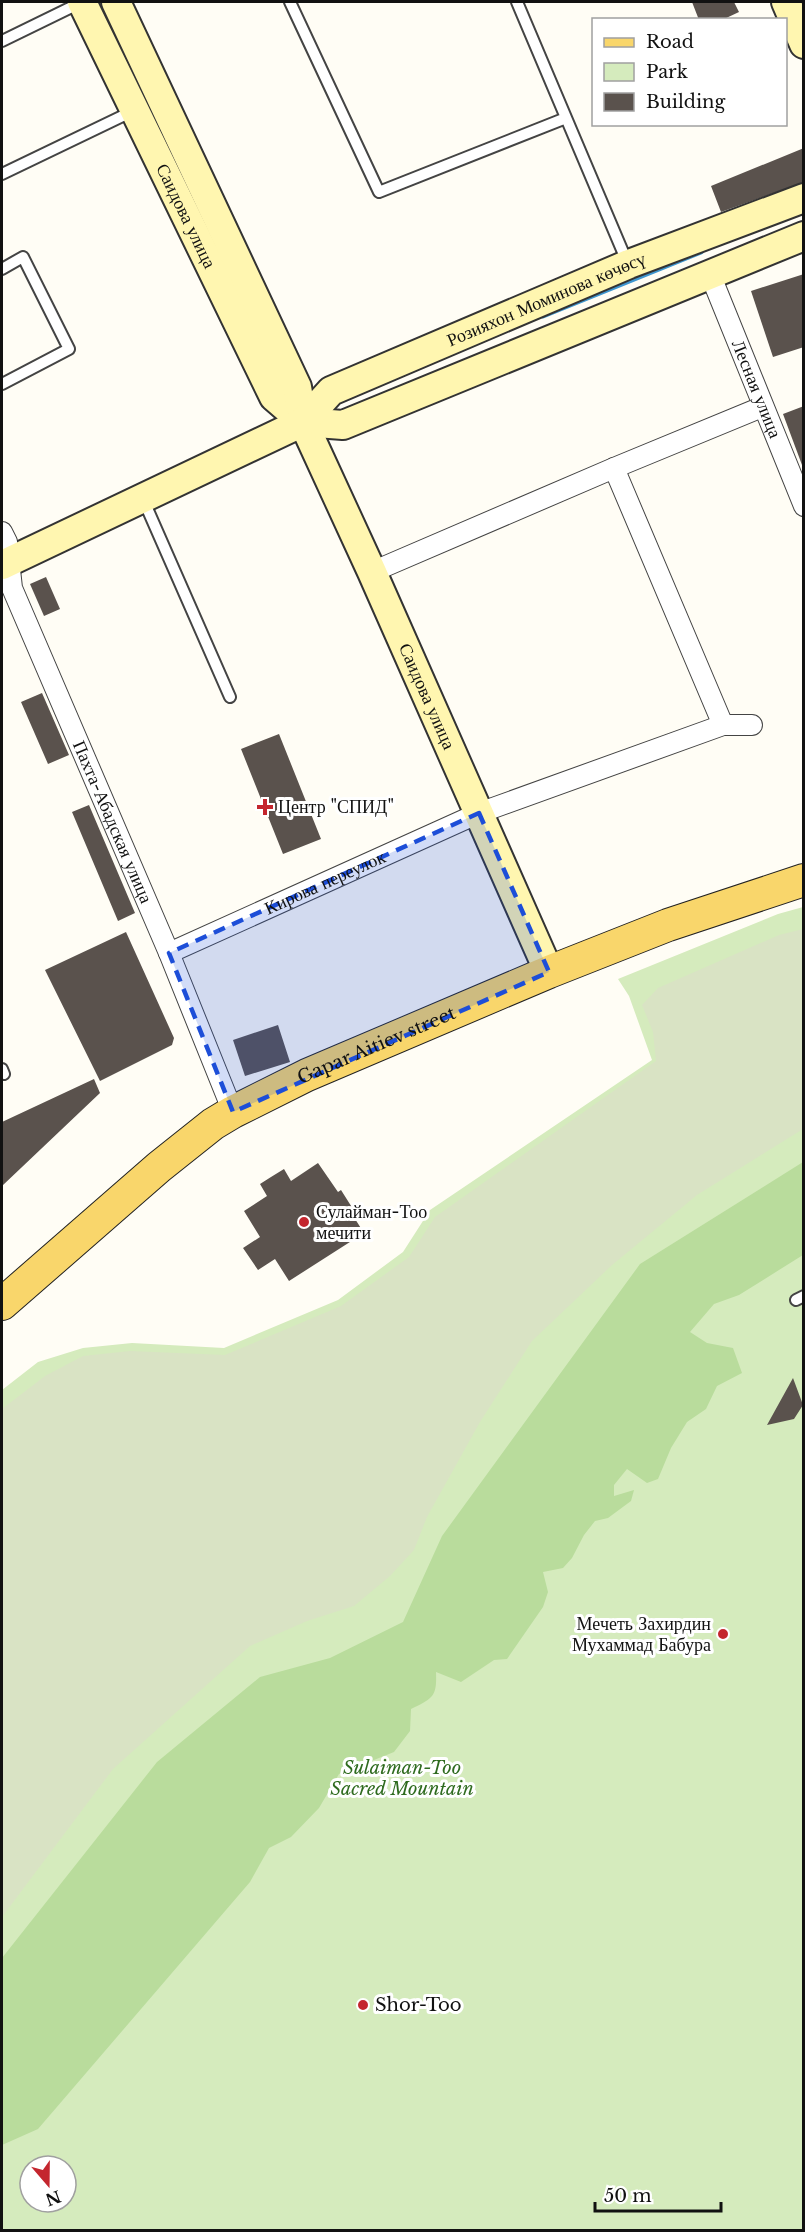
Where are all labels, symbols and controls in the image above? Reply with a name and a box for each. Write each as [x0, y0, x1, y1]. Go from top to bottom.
legend [592, 18, 787, 126]
text: Road [646, 31, 694, 53]
text: Park [646, 61, 688, 83]
text: Building [646, 91, 725, 113]
street label: Саидова улица [151, 160, 221, 272]
street label: Розияхон Моминова көчөсү [444, 248, 649, 351]
street label: Лесная улица [727, 337, 786, 441]
street label: Саидова улица [394, 640, 460, 753]
street label: Пахта-Абадская улица [68, 737, 157, 906]
place label: Центр "СПИД" [278, 796, 394, 818]
marker: Центр "СПИД" [256, 798, 274, 816]
street label: Кирова переулок [261, 846, 389, 919]
street label: Gapar Aitiev street [294, 1002, 459, 1089]
place label: Сулайман-Тоо мечити [316, 1201, 427, 1244]
marker: Сулайман-Тоо мечити [297, 1215, 311, 1229]
place label: Мечеть Захирдин Мухаммад Бабура [572, 1613, 711, 1656]
marker: Мечеть Захирдин Мухаммад Бабура [716, 1627, 730, 1641]
park label: Sulaiman-Too Sacred Mountain [330, 1757, 474, 1800]
place label: Shor-Too [375, 1994, 462, 2016]
marker: Shor-Too [356, 1998, 370, 2012]
north arrow [18, 2154, 78, 2214]
scale bar [595, 2175, 721, 2213]
text: 50 m [604, 2185, 652, 2207]
text: N [43, 2186, 64, 2210]

